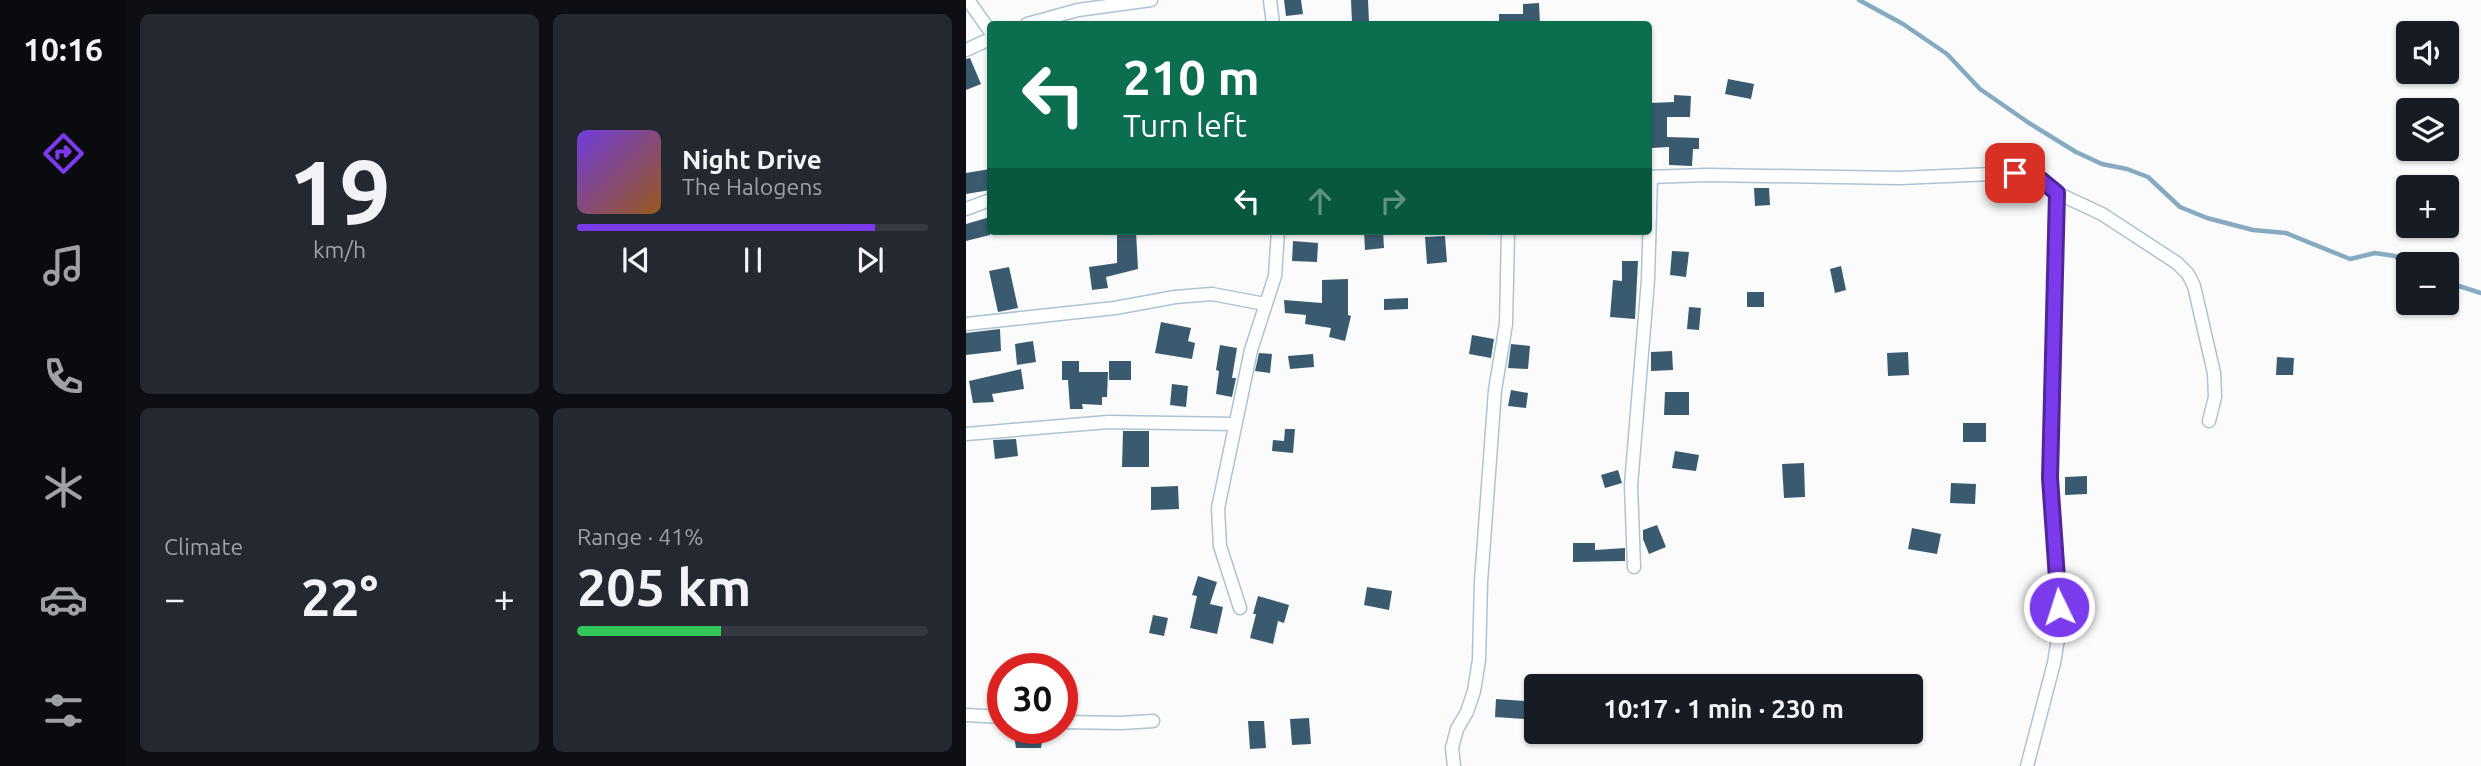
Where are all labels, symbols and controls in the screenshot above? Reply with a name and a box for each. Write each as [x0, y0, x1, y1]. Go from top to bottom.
map controls [2396, 21, 2459, 315]
button: sound [2396, 21, 2459, 84]
text: 10:16 [23, 31, 103, 67]
icon: left [1008, 49, 1099, 140]
text: 210 m [1123, 49, 1260, 104]
button: layers [2396, 98, 2459, 161]
text: Turn left [1123, 107, 1247, 143]
icon: directions [39, 129, 88, 178]
text: 19 [288, 140, 391, 242]
pin [1985, 143, 2045, 203]
text: Night Drive [682, 145, 822, 174]
icon: arrive [1996, 154, 2034, 192]
text: The Halogens [682, 174, 822, 199]
button: + [2396, 175, 2459, 238]
icon: left [1228, 182, 1266, 220]
icon: ahead [1301, 182, 1339, 220]
icon: right [1374, 182, 1412, 220]
text: km/h [313, 237, 366, 262]
icon: music [39, 241, 88, 290]
icon: previous [617, 241, 655, 279]
icon: pause [734, 241, 772, 279]
icon: next [851, 241, 889, 279]
button: − [2396, 252, 2459, 315]
icon: phone [39, 352, 88, 401]
icon: climate [39, 463, 88, 512]
text: Range · 41% [577, 524, 704, 549]
text: Climate [164, 534, 243, 559]
text: 205 km [577, 558, 751, 616]
text: 22° [301, 568, 378, 626]
position arrow [2022, 570, 2096, 644]
icon: car [39, 575, 88, 624]
text: − [164, 577, 185, 619]
text: + [494, 577, 515, 619]
speed limit sign: 30 [987, 653, 1078, 744]
icon: filters [39, 686, 88, 735]
text: 10:17 · 1 min · 230 m [1603, 694, 1844, 723]

